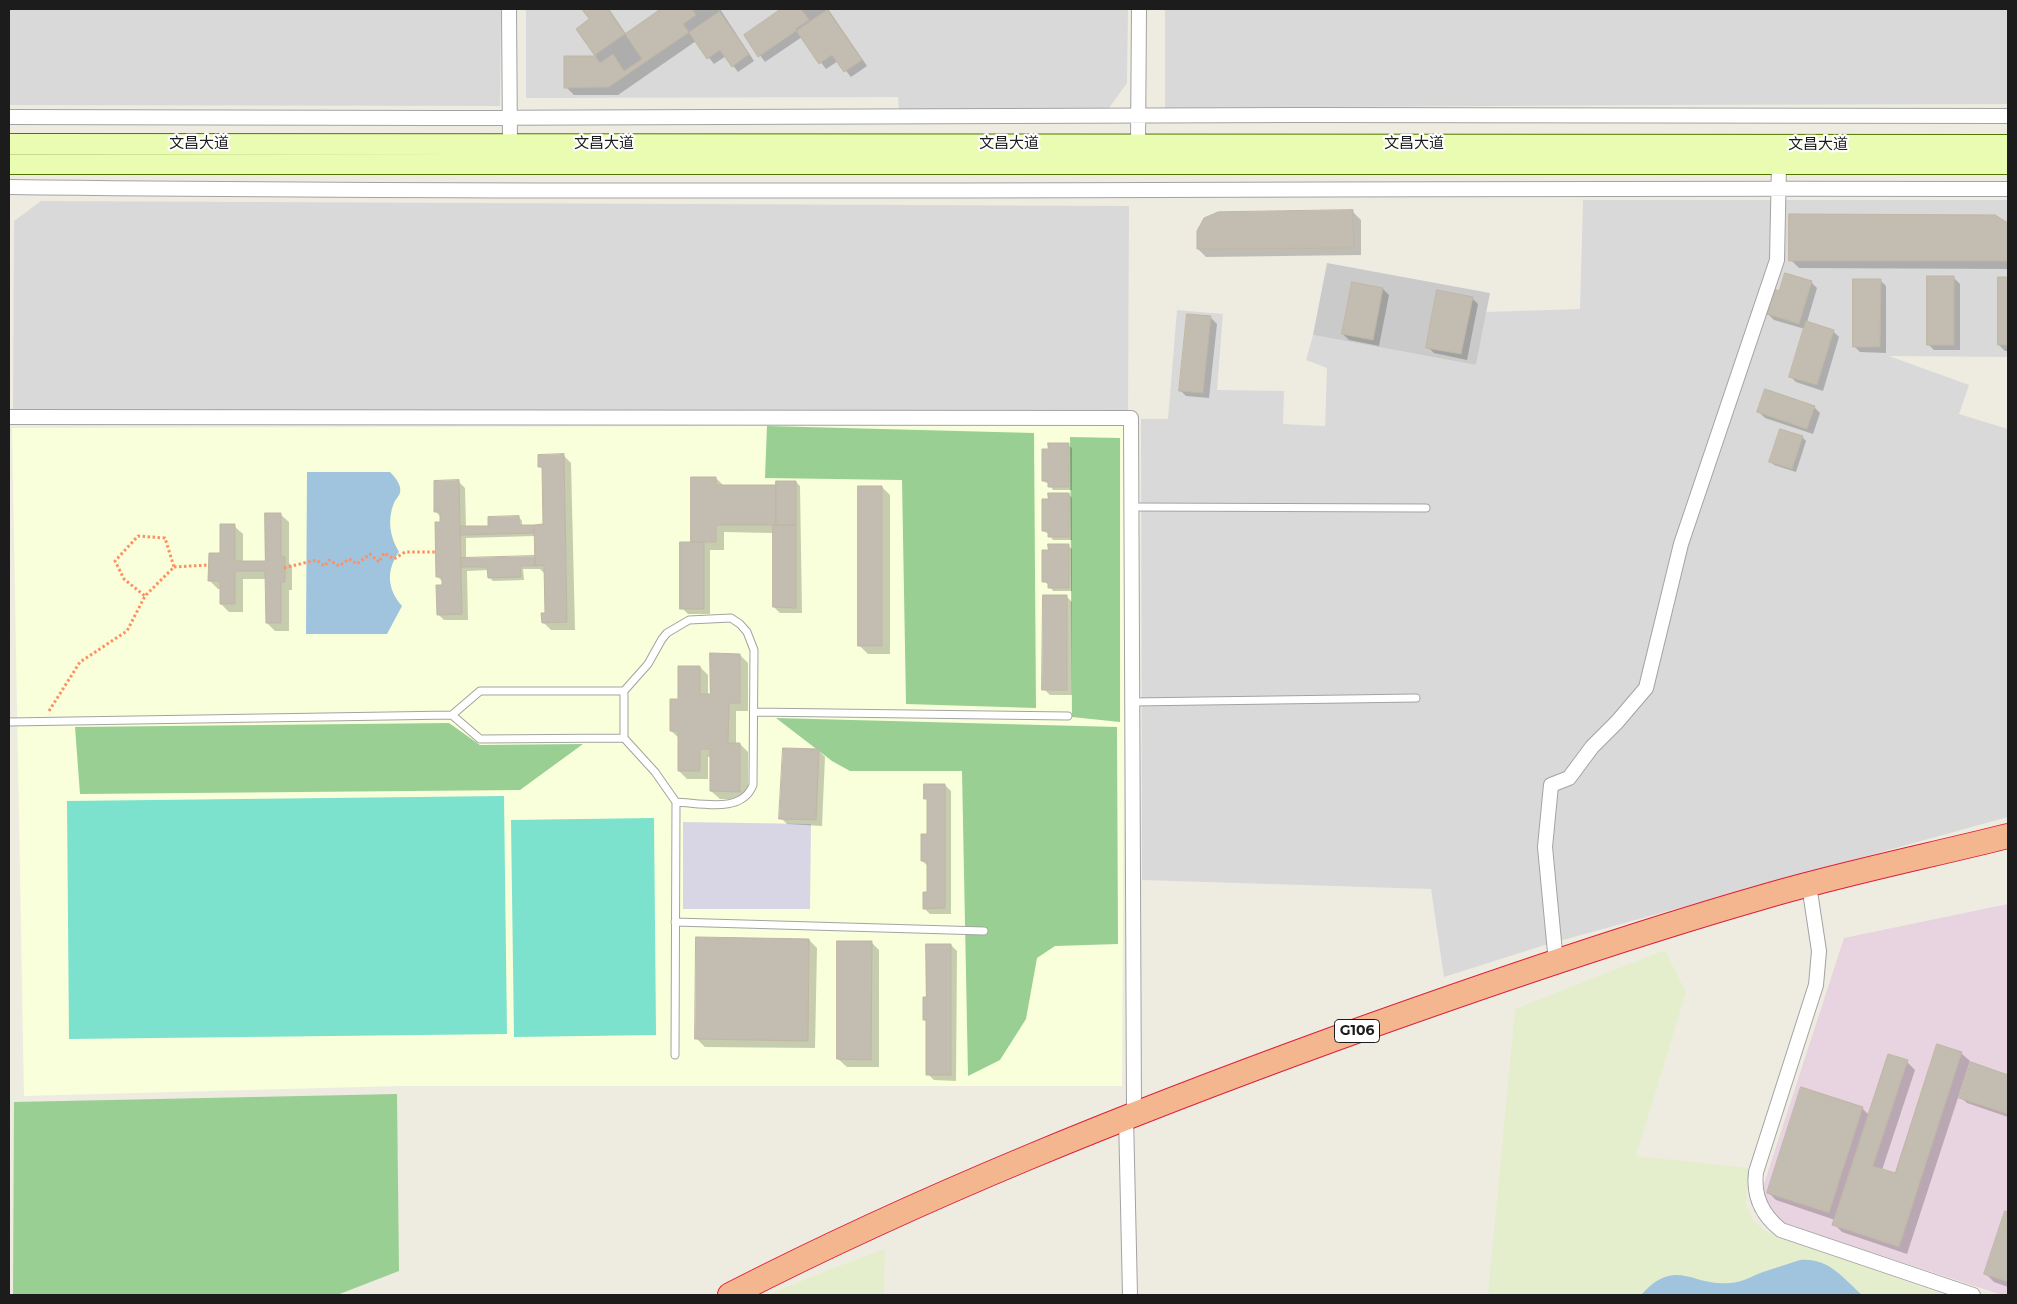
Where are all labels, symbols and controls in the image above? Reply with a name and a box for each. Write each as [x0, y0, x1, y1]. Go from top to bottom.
street label: 文昌大道 [169, 135, 229, 153]
street label: 文昌大道 [574, 135, 634, 153]
street label: 文昌大道 [979, 135, 1039, 153]
street label: 文昌大道 [1384, 135, 1444, 153]
street label: 文昌大道 [1788, 136, 1848, 154]
road number: G106 [1334, 1019, 1380, 1042]

